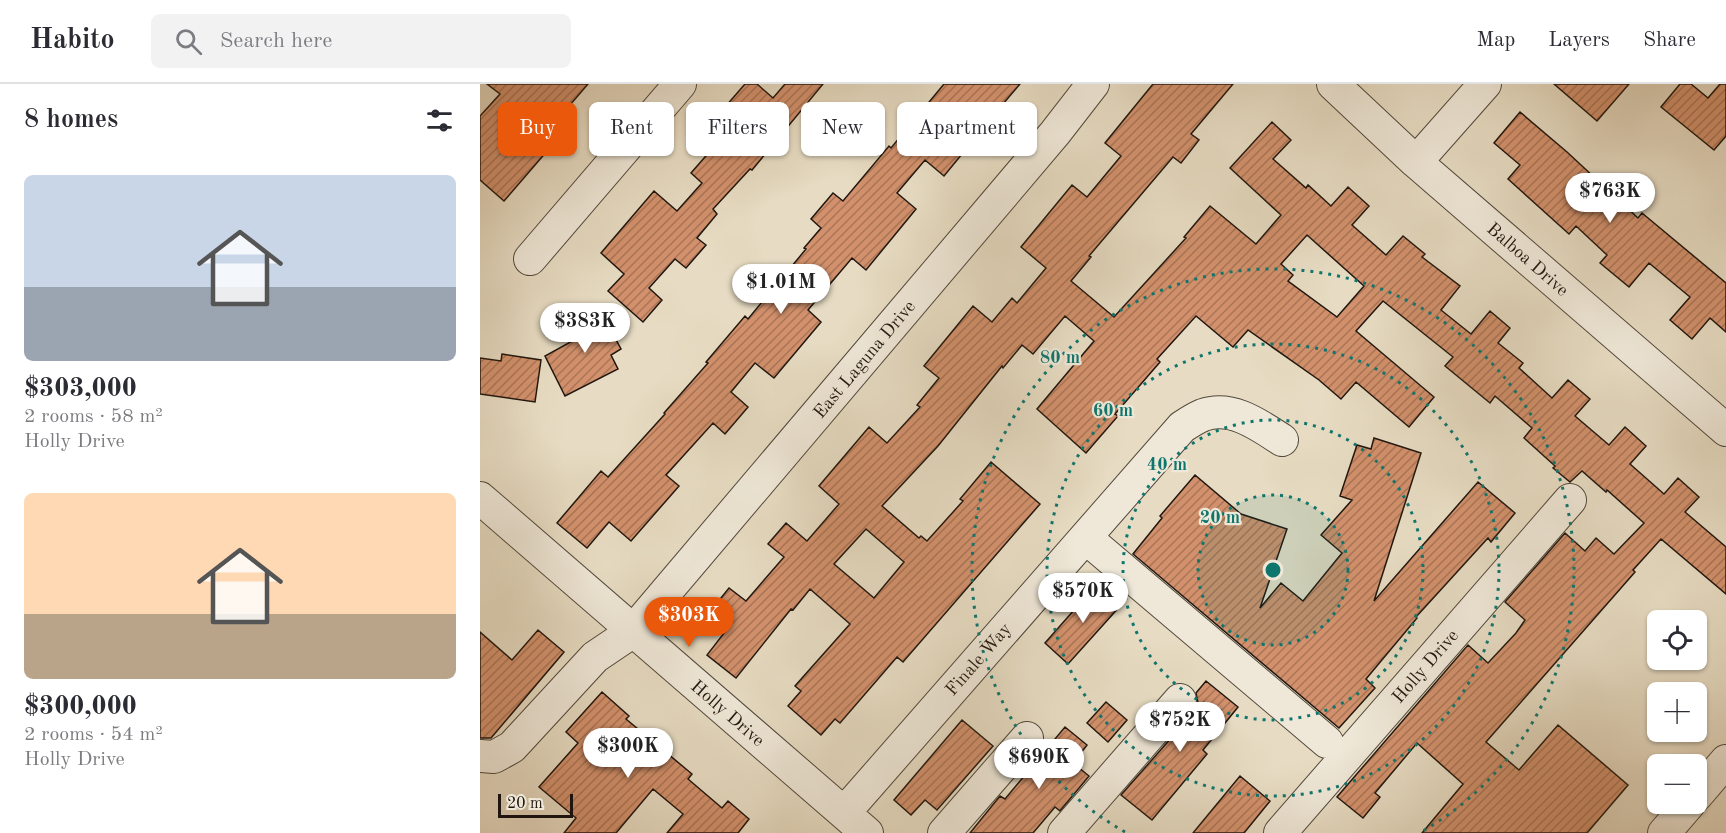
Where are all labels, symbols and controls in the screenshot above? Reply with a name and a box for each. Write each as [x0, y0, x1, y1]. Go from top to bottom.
search box [151, 14, 571, 68]
icon: search [172, 25, 205, 58]
text: Habito [30, 27, 115, 55]
text: Search here [220, 30, 332, 52]
text: Map [1476, 30, 1515, 51]
text: Layers [1548, 30, 1610, 51]
text: Share [1643, 30, 1696, 51]
chip: Buy [498, 102, 577, 156]
chip: Rent [589, 102, 674, 156]
chip: Filters [686, 102, 789, 156]
chip: New [801, 102, 885, 156]
chip: Apartment [897, 102, 1037, 156]
icon: filters [423, 104, 456, 137]
text: 8 homes [24, 107, 118, 133]
pin: $763K [1568, 173, 1652, 224]
text: $763K [1579, 182, 1641, 202]
icon: home [186, 214, 294, 322]
street label: Balboa Drive [1483, 220, 1572, 300]
pin: $1.01M [732, 264, 830, 315]
text: $1.01M [746, 273, 816, 293]
street label: East Laguna Drive [810, 297, 919, 422]
pin: $383K [543, 303, 627, 354]
text: $383K [554, 312, 616, 332]
text: 80 m [1040, 349, 1080, 367]
text: $303,000 [24, 376, 137, 402]
text: 60 m [1093, 402, 1133, 420]
text: 2 rooms · 58 m² [24, 407, 163, 427]
text: Holly Drive [24, 432, 125, 452]
text: 40 m [1147, 456, 1187, 474]
text: 20 m [1200, 509, 1240, 527]
icon: home [186, 532, 294, 640]
centre of rings [1263, 560, 1283, 580]
pin: $570K [1041, 573, 1125, 624]
text: $570K [1052, 582, 1114, 602]
pin: $303K [647, 597, 731, 648]
text: $303K [658, 606, 720, 626]
map controls [1647, 610, 1707, 814]
button: locate [1647, 610, 1707, 670]
street label: Finale Way [943, 620, 1015, 699]
street label: Holly Drive [1389, 627, 1462, 707]
street label: Holly Drive [687, 677, 767, 750]
button: + [1647, 682, 1707, 742]
text: $300,000 [24, 694, 137, 720]
pin: $752K [1138, 702, 1222, 753]
text: $752K [1149, 711, 1211, 731]
text: 2 rooms · 54 m² [24, 725, 163, 745]
pin: $300K [586, 728, 670, 779]
text: $300K [597, 737, 659, 757]
pin: $690K [997, 739, 1081, 790]
text: $690K [1008, 748, 1070, 768]
text: Holly Drive [24, 750, 125, 770]
button: − [1647, 754, 1707, 814]
scale bar [498, 791, 573, 818]
text: 20 m [507, 796, 543, 812]

